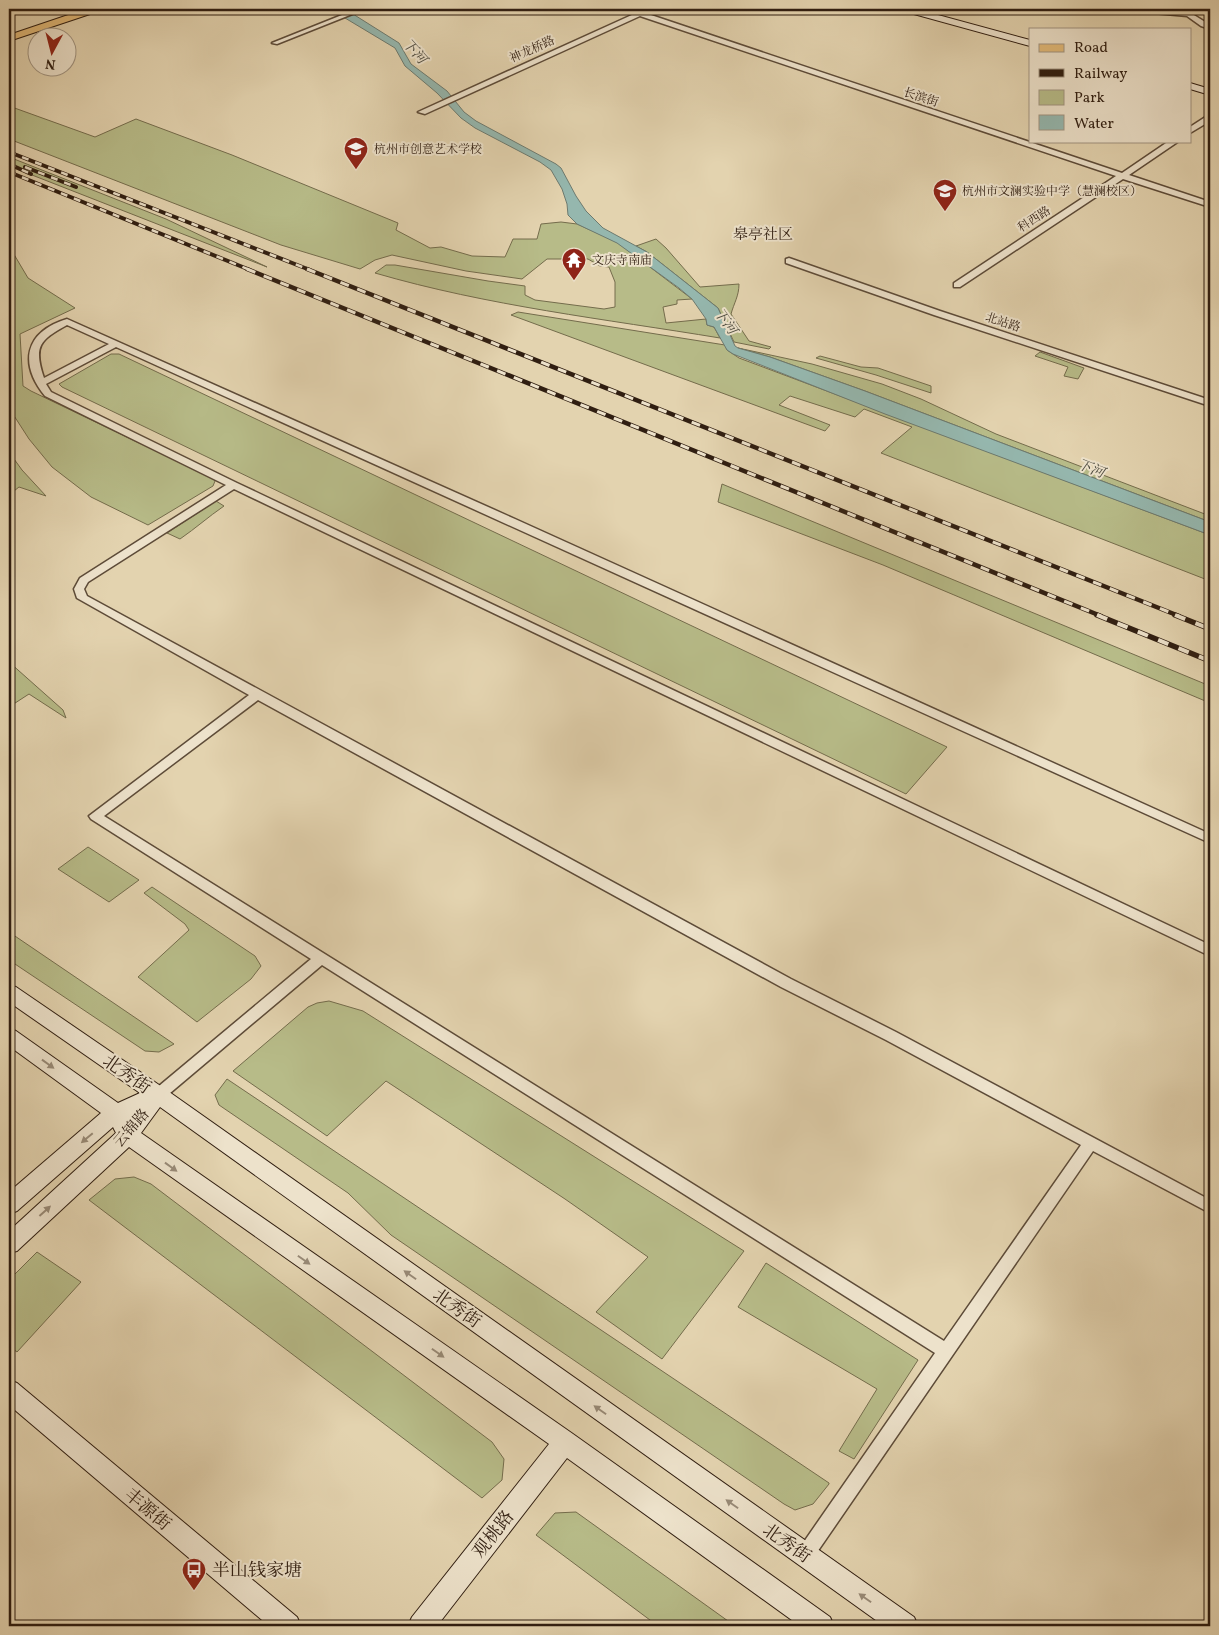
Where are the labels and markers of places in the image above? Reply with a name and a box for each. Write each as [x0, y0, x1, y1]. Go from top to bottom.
school or university icon: 杭州市创意艺术学校 [343, 136, 369, 170]
place label: 杭州市创意艺术学校 [374, 142, 482, 158]
school or university icon: 杭州市文澜实验中学（慧澜校区） [932, 178, 958, 212]
place label: 杭州市文澜实验中学（慧澜校区） [962, 184, 1142, 200]
temple icon: 文庆寺南庙 [561, 247, 587, 281]
place label: 文庆寺南庙 [592, 253, 652, 269]
bus stop icon: 半山钱家塘 [181, 1557, 207, 1591]
place label: 半山钱家塘 [212, 1559, 302, 1584]

